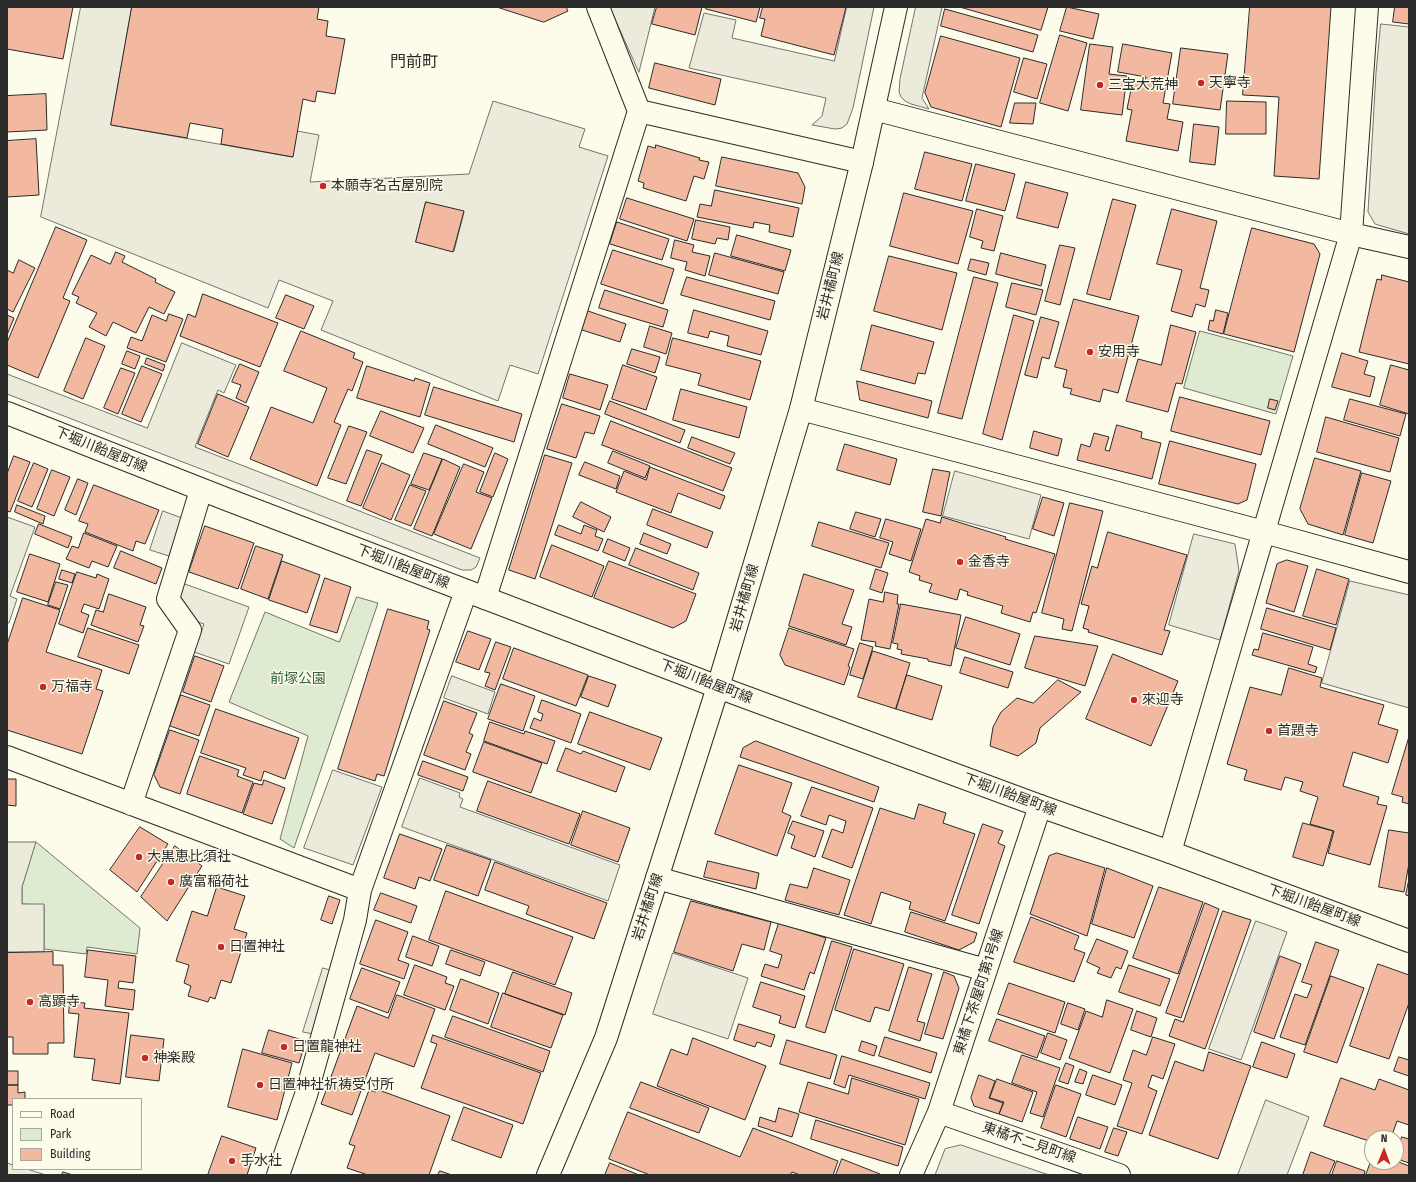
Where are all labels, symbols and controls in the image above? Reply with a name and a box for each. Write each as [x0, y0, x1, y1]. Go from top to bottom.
district label: 門前町 [390, 53, 438, 73]
place label: 天寧寺 [1209, 75, 1251, 91]
place label: 三宝大荒神 [1108, 77, 1178, 93]
marker: 天寧寺 [1196, 78, 1206, 88]
marker: 三宝大荒神 [1095, 80, 1105, 90]
place label: 本願寺名古屋別院 [331, 178, 443, 194]
marker: 本願寺名古屋別院 [318, 181, 328, 191]
street label: 岩井橘町線 [814, 250, 848, 322]
place label: 安用寺 [1098, 344, 1140, 360]
marker: 安用寺 [1085, 347, 1095, 357]
street label: 下堀川飴屋町線 [52, 424, 150, 476]
street label: 下堀川飴屋町線 [354, 542, 452, 592]
place label: 金香寺 [968, 554, 1010, 570]
marker: 金香寺 [955, 557, 965, 567]
street label: 岩井橘町線 [727, 562, 763, 634]
street label: 下堀川飴屋町線 [657, 657, 755, 707]
park label: 前塚公園 [270, 671, 326, 687]
place label: 万福寺 [51, 679, 93, 695]
marker: 万福寺 [38, 682, 48, 692]
place label: 來迎寺 [1142, 692, 1184, 708]
marker: 來迎寺 [1129, 695, 1139, 705]
place label: 首題寺 [1277, 723, 1319, 739]
marker: 首題寺 [1264, 726, 1274, 736]
street label: 下堀川飴屋町線 [961, 770, 1059, 820]
place label: 大黒恵比須社 [147, 849, 231, 865]
marker: 大黒恵比須社 [134, 852, 144, 862]
street label: 岩井橘町線 [629, 871, 667, 943]
place label: 廣富稲荷社 [179, 874, 249, 890]
marker: 廣富稲荷社 [166, 877, 176, 887]
street label: 下堀川飴屋町線 [1265, 881, 1363, 931]
street label: 東橘下茶屋町第1号線 [951, 927, 1007, 1057]
place label: 日置神社 [229, 939, 285, 955]
marker: 日置神社 [216, 942, 226, 952]
place label: 高顕寺 [38, 994, 80, 1010]
marker: 高顕寺 [25, 997, 35, 1007]
place label: 日置龍神社 [292, 1039, 362, 1055]
marker: 日置龍神社 [279, 1042, 289, 1052]
place label: 神楽殿 [153, 1050, 195, 1066]
marker: 神楽殿 [140, 1053, 150, 1063]
place label: 日置神社祈祷受付所 [268, 1077, 394, 1093]
marker: 日置神社祈祷受付所 [255, 1080, 265, 1090]
legend [12, 1098, 142, 1170]
text: Road [50, 1107, 75, 1121]
street label: 東橘不二見町線 [980, 1119, 1078, 1167]
text: Park [50, 1127, 71, 1141]
north arrow [1364, 1130, 1404, 1170]
text: N [1381, 1132, 1388, 1145]
text: Building [50, 1147, 90, 1161]
place label: 手水社 [240, 1153, 282, 1169]
marker: 手水社 [227, 1156, 237, 1166]

